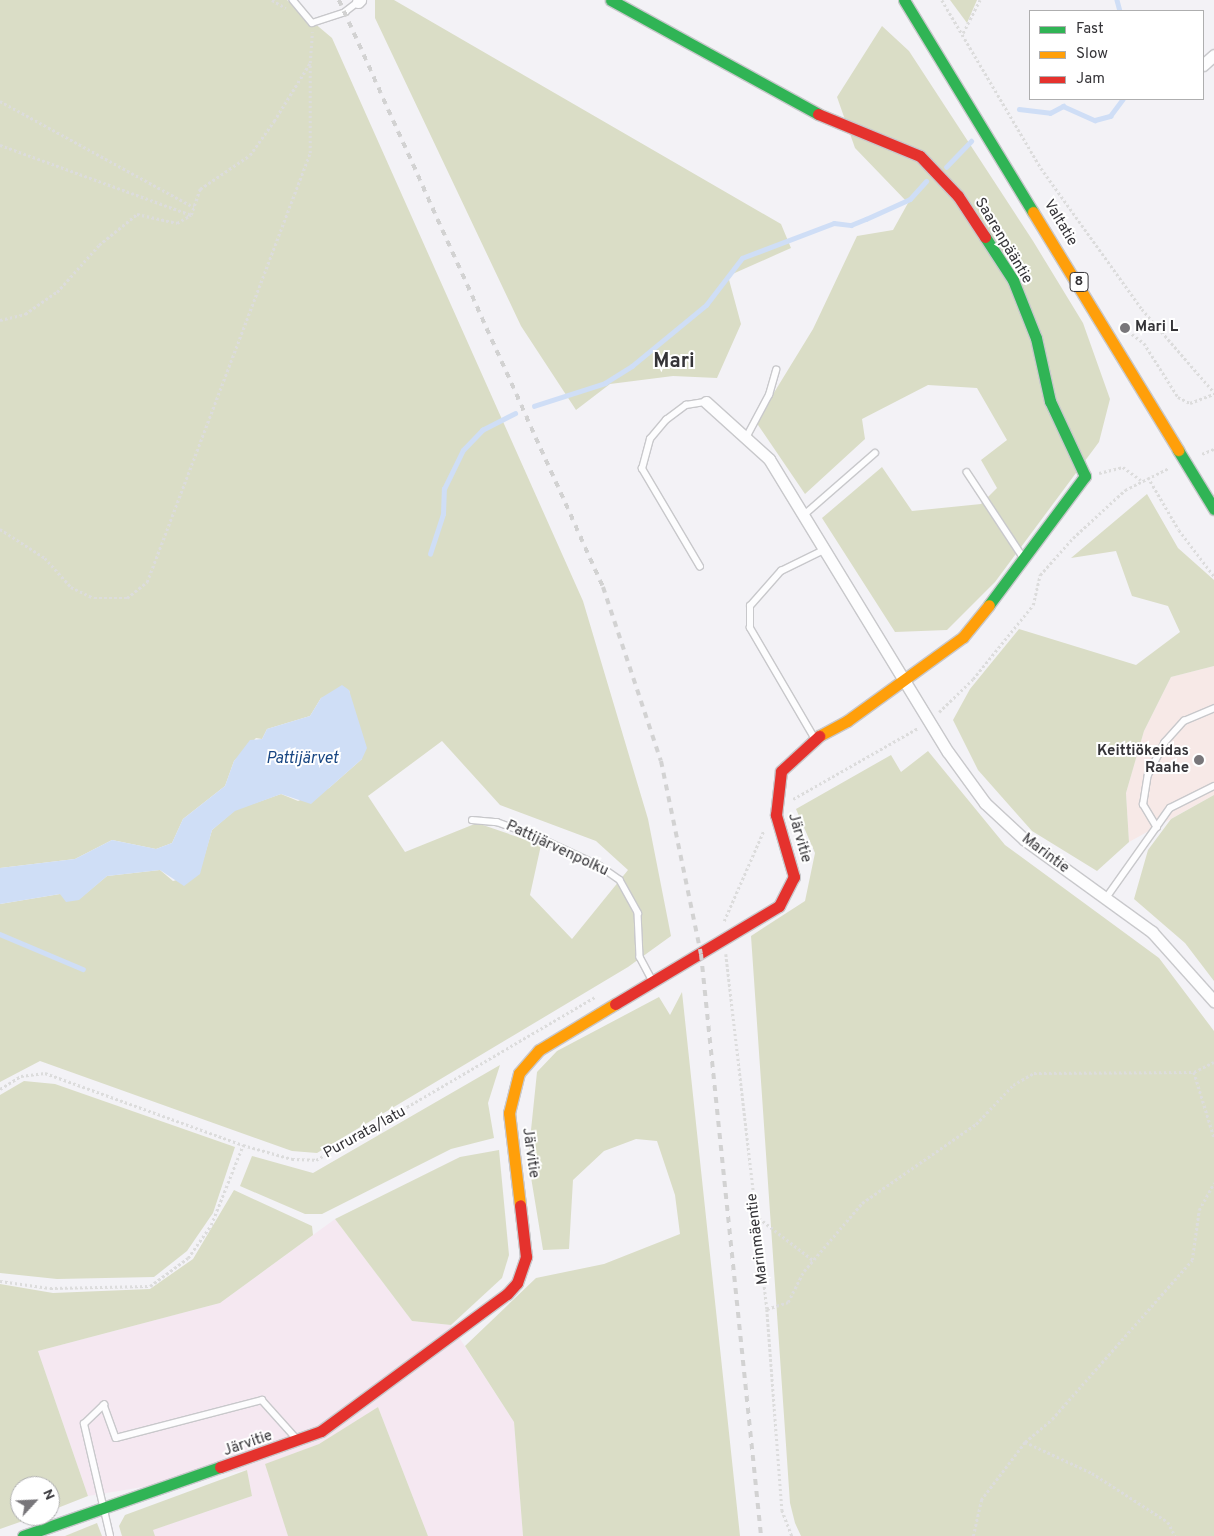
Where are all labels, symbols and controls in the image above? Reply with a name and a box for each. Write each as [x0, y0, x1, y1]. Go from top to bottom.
legend [1029, 10, 1204, 100]
text: Fast [1076, 20, 1104, 39]
text: Slow [1076, 45, 1108, 64]
text: Jam [1076, 70, 1105, 89]
street label: Saarenpääntie [970, 195, 1036, 287]
street label: Valtatie [1039, 197, 1081, 249]
road number: 8 [1069, 270, 1089, 294]
place label: Mari L [1135, 319, 1178, 337]
marker: Mari L [1119, 322, 1131, 334]
district label: Mari [653, 350, 695, 374]
place label: Keittiökeidas Raahe [1097, 742, 1189, 777]
water label: Pattijärvet [266, 749, 338, 769]
marker: Keittiökeidas Raahe [1193, 754, 1205, 766]
street label: Järvitie [783, 811, 815, 865]
street label: Pattijärvenpolku [503, 817, 611, 881]
street label: Marintie [1018, 830, 1072, 878]
street label: Pururata/latu [321, 1103, 409, 1163]
street label: Järvitie [518, 1127, 542, 1179]
street label: Marinmäentie [743, 1192, 773, 1286]
street label: Järvitie [221, 1427, 275, 1461]
north arrow [10, 1476, 60, 1526]
text: N [38, 1487, 58, 1503]

